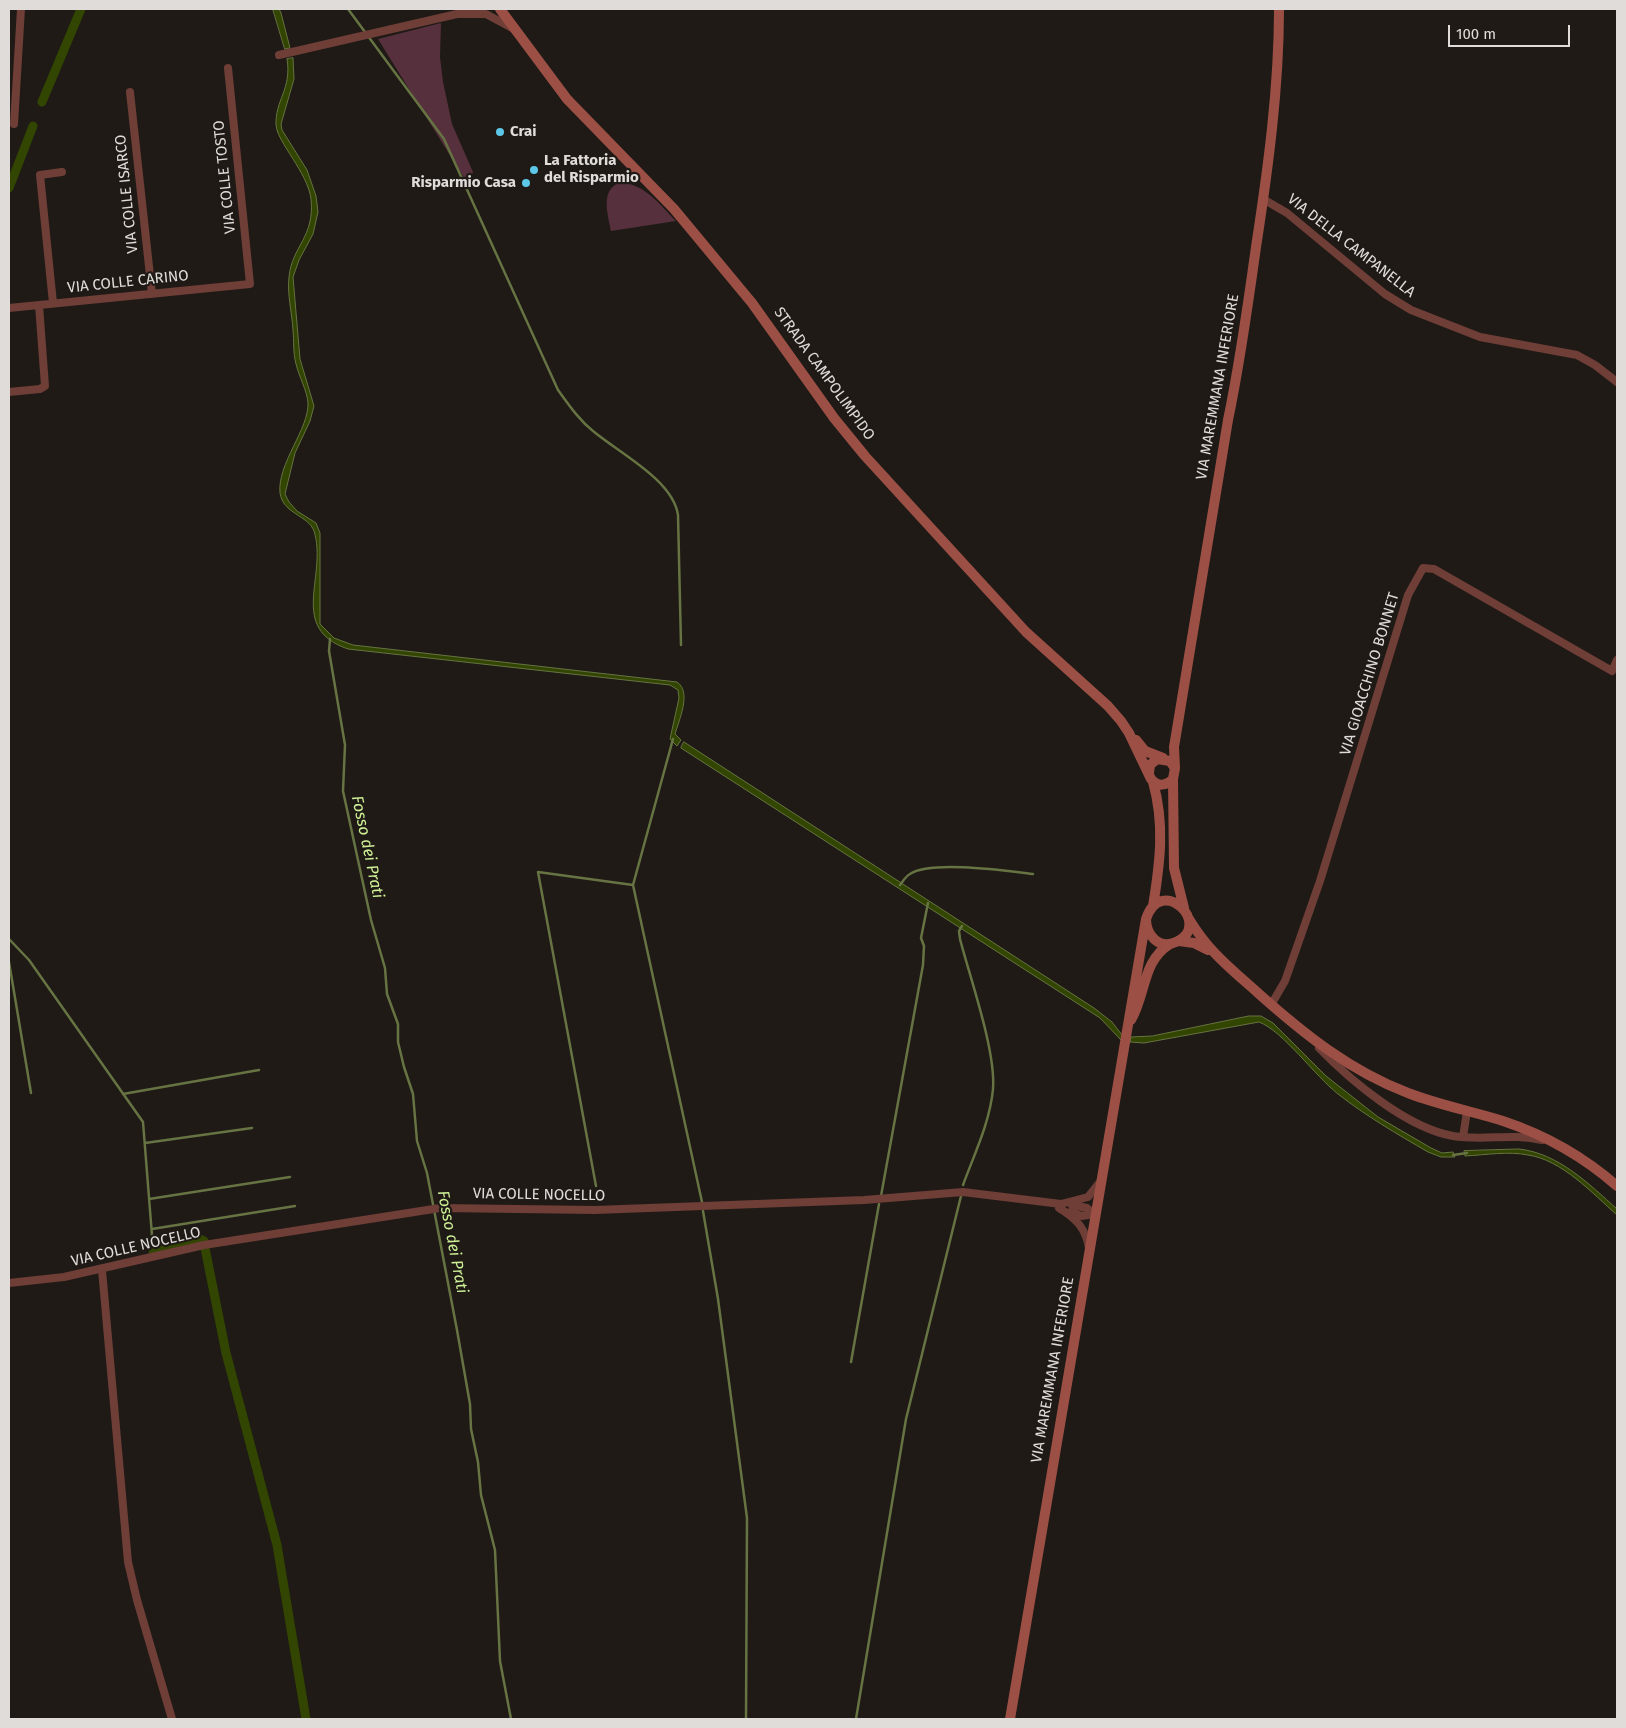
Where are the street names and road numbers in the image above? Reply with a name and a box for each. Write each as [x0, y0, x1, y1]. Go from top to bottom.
street label: VIA COLLE TOSTO [210, 119, 240, 235]
street label: VIA COLLE ISARCO [112, 134, 142, 254]
street label: VIA DELLA CAMPANELLA [1283, 190, 1419, 302]
street label: VIA COLLE CARINO [66, 267, 190, 297]
street label: VIA MAREMMANA INFERIORE [1193, 293, 1243, 481]
street label: STRADA CAMPOLIMPIDO [770, 304, 878, 444]
street label: VIA GIOACCHINO BONNET [1337, 590, 1403, 758]
street label: VIA COLLE NOCELLO [473, 1185, 605, 1205]
street label: VIA COLLE NOCELLO [69, 1223, 203, 1271]
street label: VIA MAREMMANA INFERIORE [1028, 1276, 1078, 1464]

